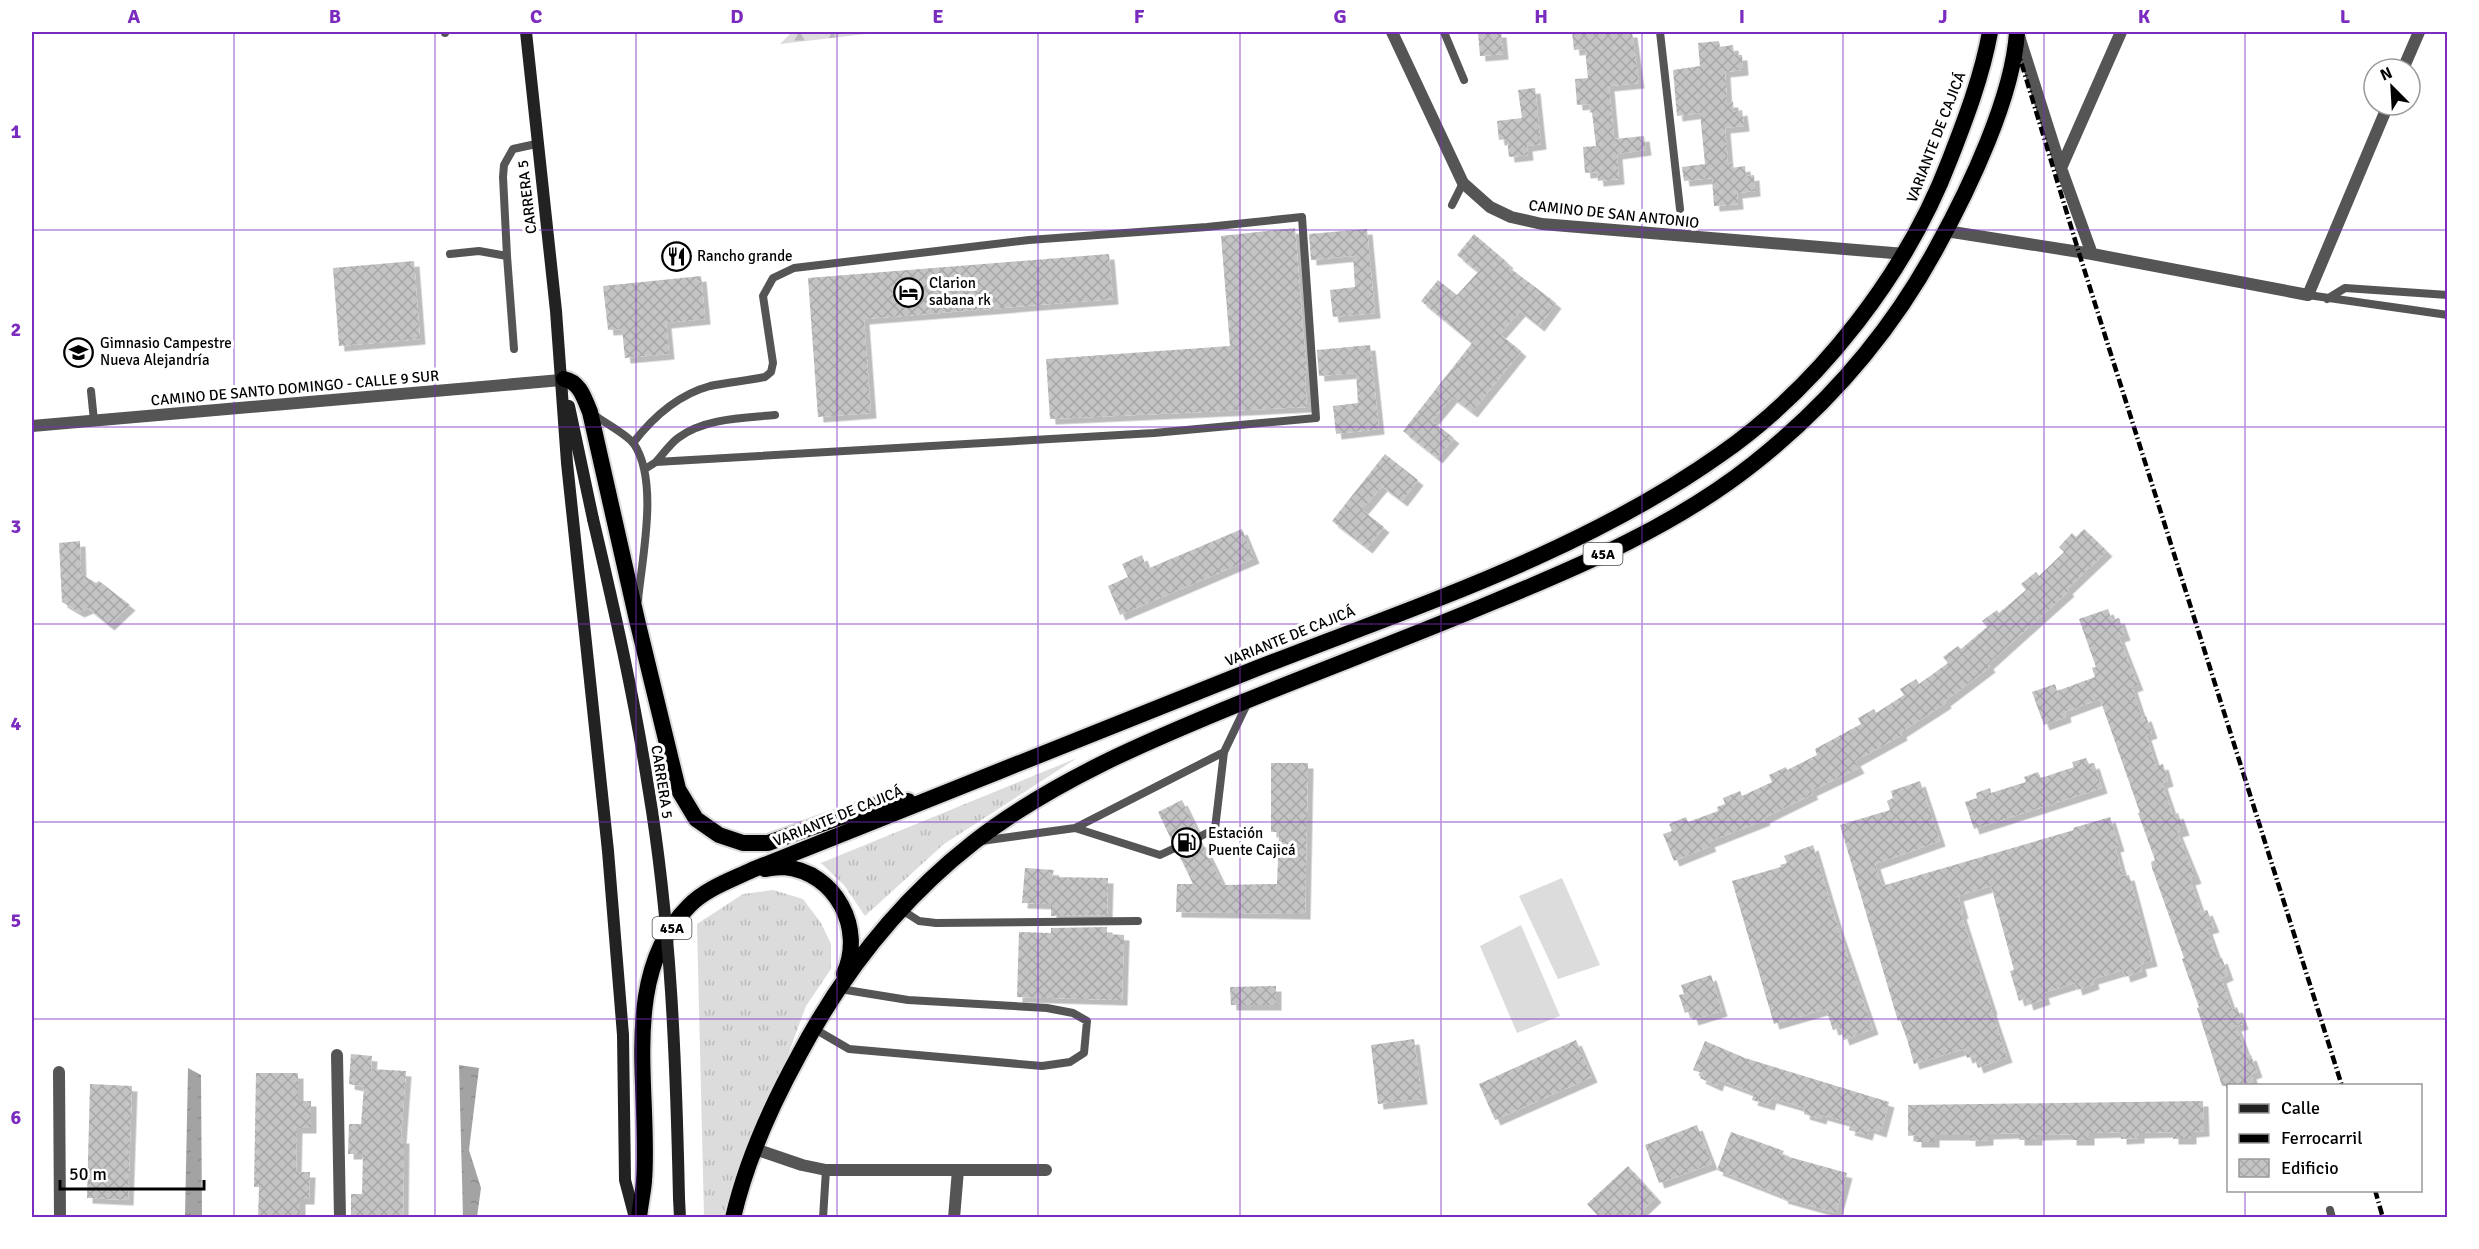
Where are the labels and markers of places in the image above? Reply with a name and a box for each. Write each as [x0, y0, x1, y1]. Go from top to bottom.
restaurant icon: Rancho grande [660, 240, 692, 272]
place label: Rancho grande [697, 247, 793, 265]
place label: Clarion sabana rk [929, 274, 991, 309]
hotel icon: Clarion sabana rk [892, 276, 924, 308]
place label: Gimnasio Campestre Nueva Alejandría [100, 334, 232, 369]
school or university icon: Gimnasio Campestre Nueva Alejandría [63, 336, 95, 368]
place label: Estación Puente Cajicá [1208, 824, 1296, 859]
fuel station icon: Estación Puente Cajicá [1171, 826, 1203, 858]

